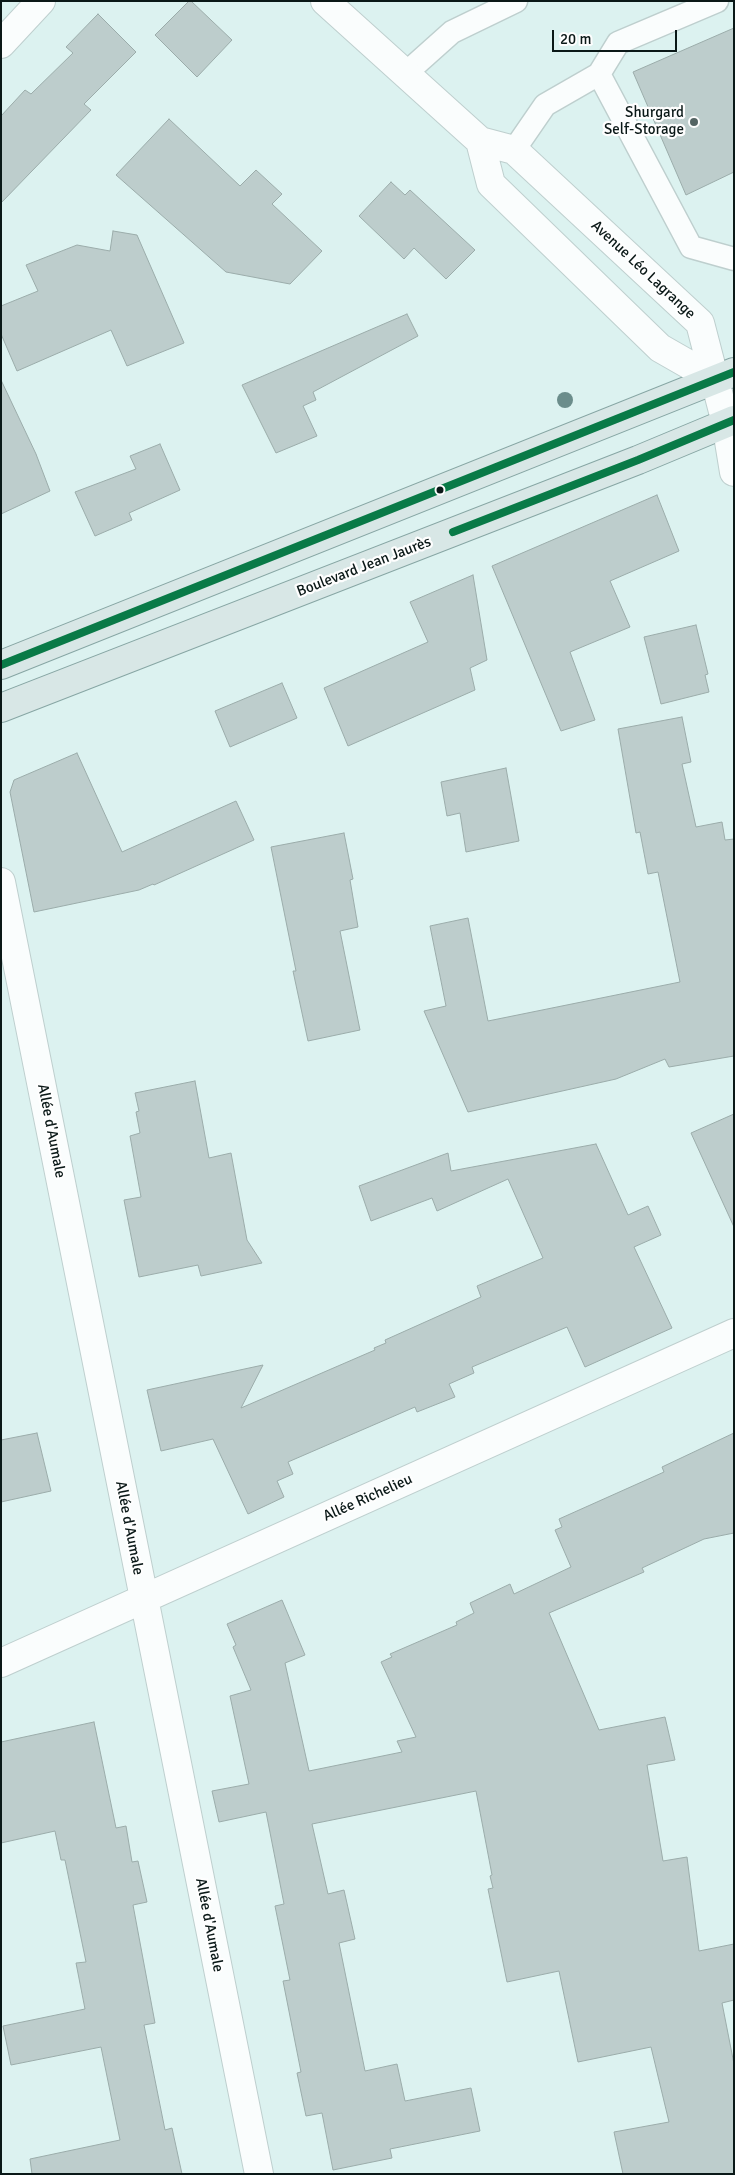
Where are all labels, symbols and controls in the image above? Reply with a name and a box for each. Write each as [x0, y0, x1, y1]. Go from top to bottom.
scale bar [555, 20, 680, 52]
text: 20 m [560, 30, 591, 48]
place label: Shurgard Self-Storage [604, 104, 684, 139]
marker: Shurgard Self-Storage [688, 116, 700, 128]
street label: Avenue Léo Lagrange [587, 217, 699, 323]
unlabelled marker [435, 485, 445, 495]
street label: Boulevard Jean Jaurès [294, 533, 434, 601]
street label: Allée d'Aumale [33, 1082, 69, 1180]
street label: Allée Richelieu [321, 1470, 415, 1526]
street label: Allée d'Aumale [111, 1479, 147, 1577]
street label: Allée d'Aumale [191, 1876, 227, 1974]

